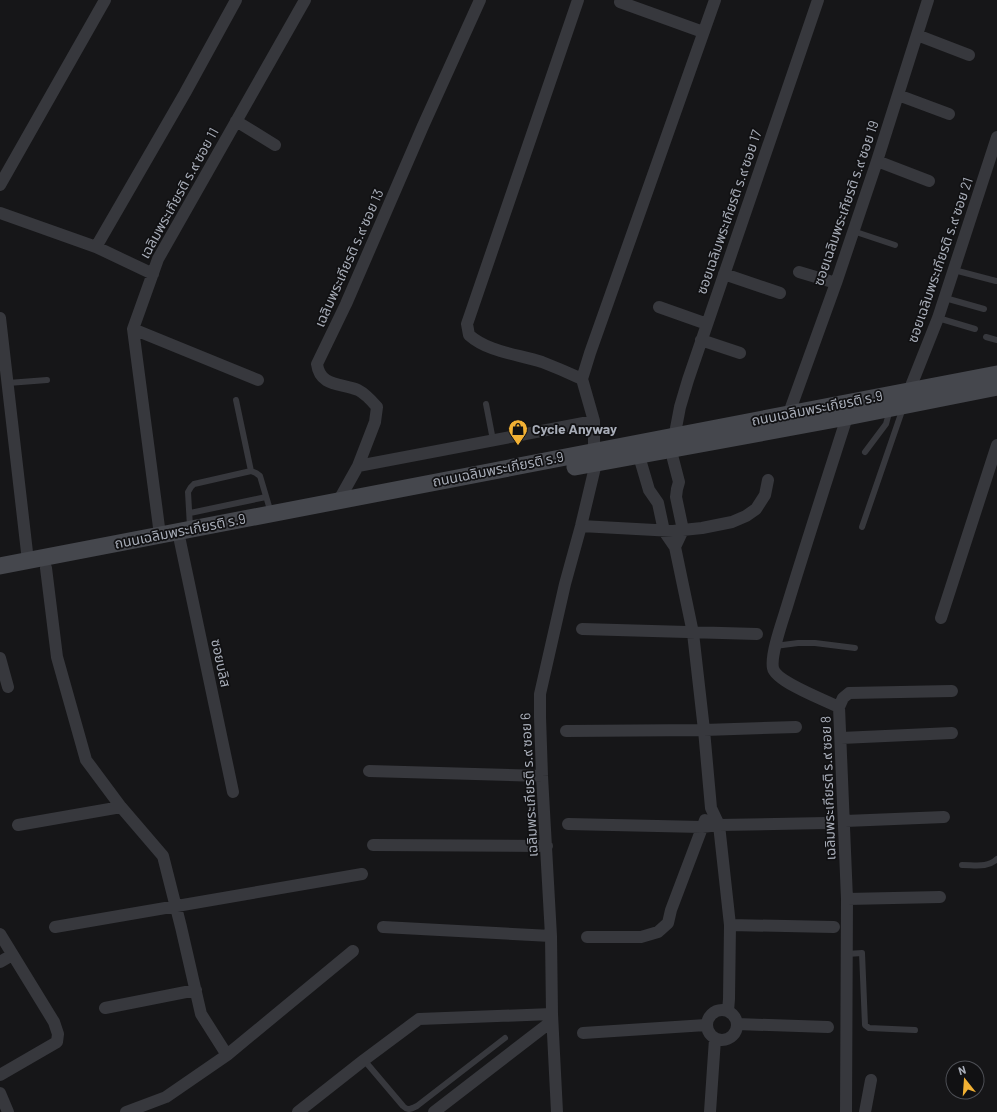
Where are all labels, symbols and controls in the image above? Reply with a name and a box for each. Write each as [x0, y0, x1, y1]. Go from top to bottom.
street label: ซอยเฉลิมพระเกียรติ ร.๙ ซอย 19 [809, 118, 882, 288]
street label: เฉลิมพระเกียรติ ร.๙ ซอย 11 [135, 124, 222, 261]
street label: ซอยเฉลิมพระเกียรติ ร.๙ ซอย 17 [692, 127, 765, 296]
street label: ซอยเฉลิมพระเกียรติ ร.๙ ซอย 21 [903, 175, 976, 345]
street label: เฉลิมพระเกียรติ ร.๙ ซอย 13 [310, 186, 387, 329]
street label: ถนนเฉลิมพระเกียรติ ร.9 [750, 386, 884, 429]
shop icon: Cycle Anyway [507, 418, 529, 446]
place label: Cycle Anyway [532, 420, 617, 437]
street label: ถนนเฉลิมพระเกียรติ ร.9 [431, 447, 565, 490]
street label: ถนนเฉลิมพระเกียรติ ร.9 [113, 509, 247, 552]
street label: ซอยบลิส [208, 637, 235, 688]
street label: เฉลิมพระเกียรติ ร.๙ ซอย 6 [516, 712, 541, 858]
street label: เฉลิมพระเกียรติ ร.๙ ซอย 8 [816, 716, 839, 861]
north arrow [945, 1060, 985, 1100]
text: N [957, 1063, 967, 1077]

